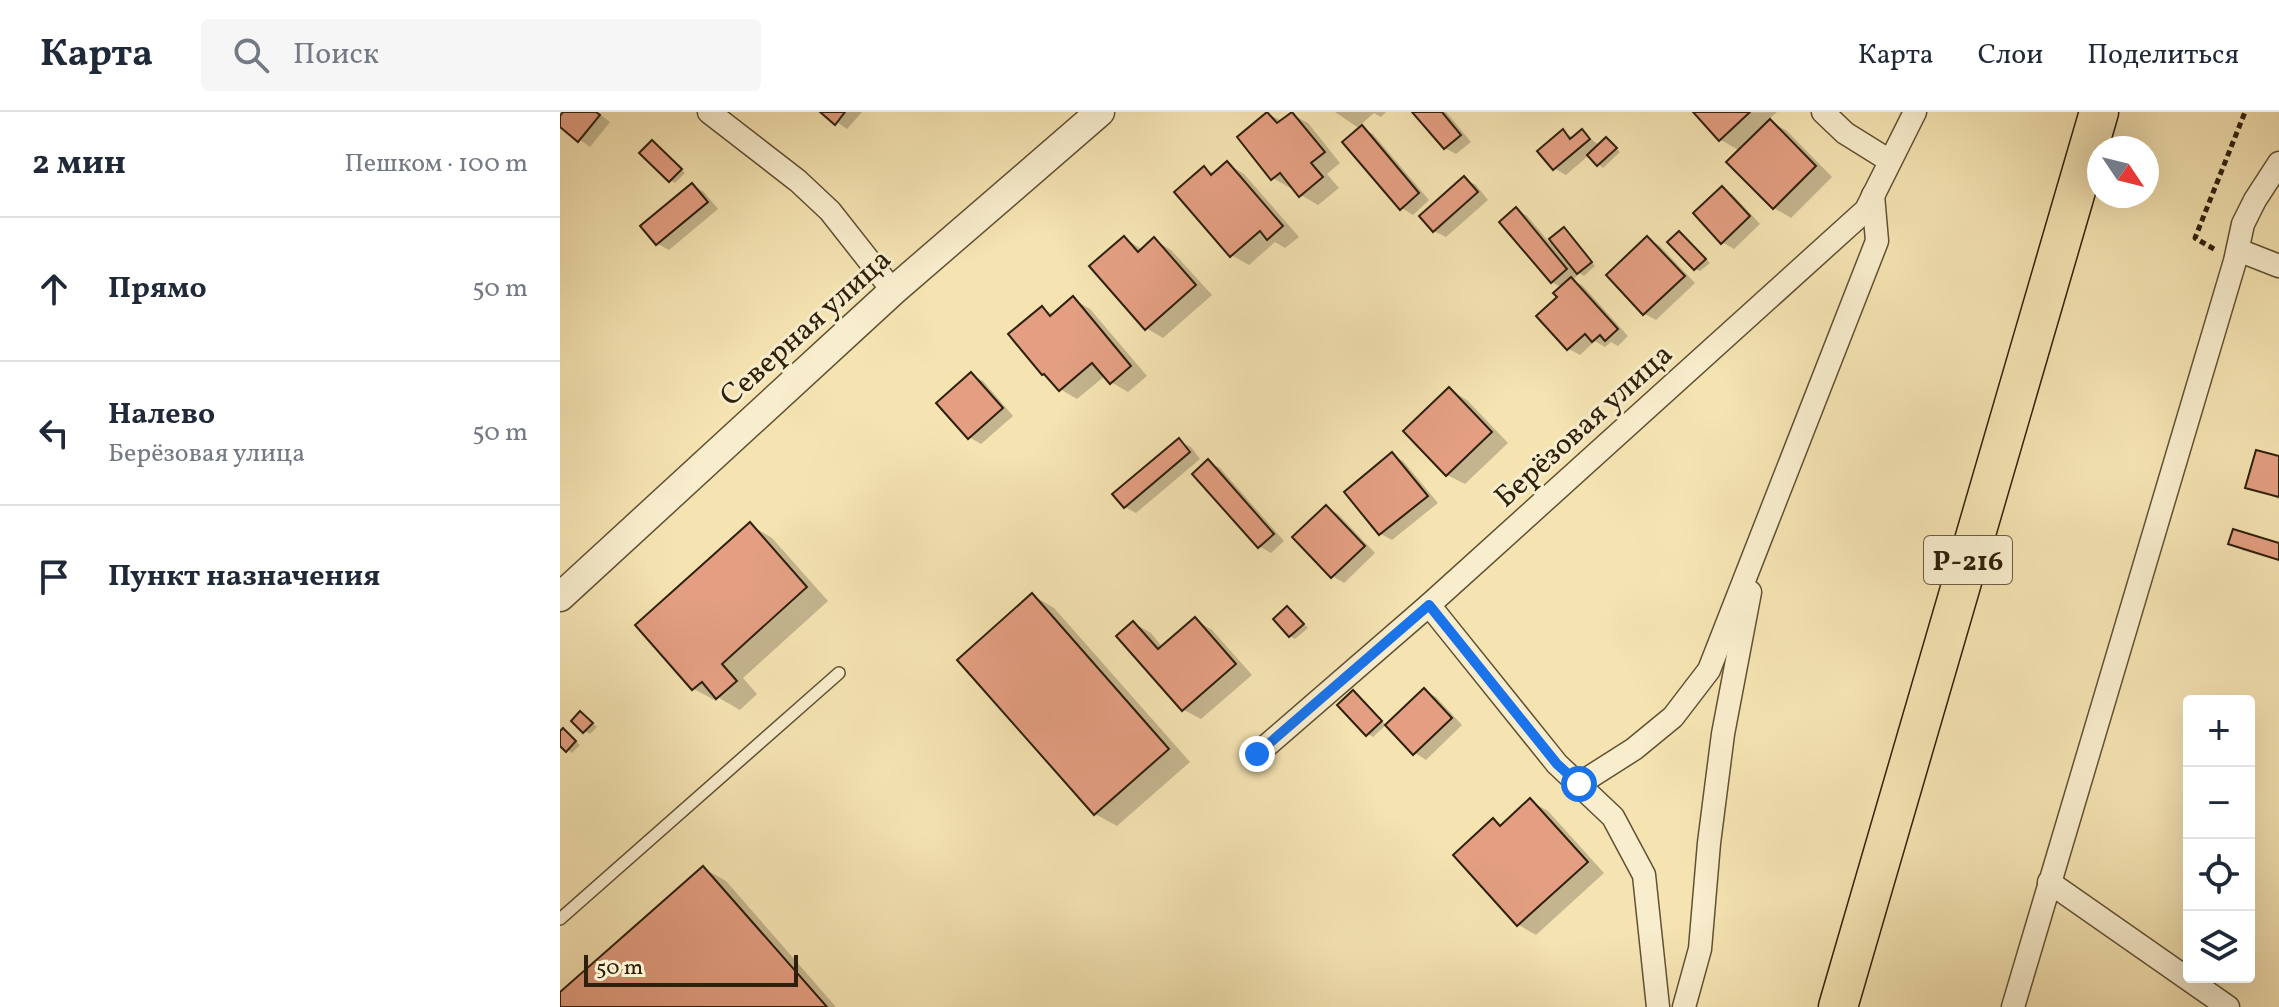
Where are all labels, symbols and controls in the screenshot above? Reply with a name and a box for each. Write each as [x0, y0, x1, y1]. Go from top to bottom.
search box [201, 19, 761, 91]
text: Карта [40, 29, 153, 82]
icon: search [229, 33, 273, 77]
text: Поиск [293, 34, 379, 76]
text: Карта [1858, 36, 1934, 75]
text: Слои [1978, 36, 2043, 75]
text: Поделиться [2087, 36, 2239, 75]
north arrow [2087, 136, 2159, 208]
text: 2 мин [32, 141, 126, 188]
text: Пешком · 100 m [344, 146, 528, 182]
street label: Северная улица [711, 240, 901, 417]
icon: ahead [32, 267, 76, 311]
text: Прямо [108, 268, 207, 310]
text: 50 m [472, 271, 528, 307]
street label: Берёзовая улица [1486, 335, 1683, 518]
text: Налево [108, 394, 215, 436]
icon: left [32, 411, 76, 455]
text: 50 m [472, 415, 528, 451]
text: Берёзовая улица [108, 436, 305, 472]
road number: Р-216 [1924, 536, 2012, 584]
icon: arrive [32, 555, 76, 599]
text: Пункт назначения [108, 556, 380, 598]
map controls [2183, 695, 2255, 983]
button: + [2183, 695, 2255, 767]
route end [1239, 736, 1275, 772]
route start [1561, 766, 1597, 802]
button: − [2183, 767, 2255, 839]
button: locate [2183, 839, 2255, 911]
button: layers [2183, 911, 2255, 983]
scale bar [584, 951, 798, 987]
text: 50 m [596, 953, 643, 984]

